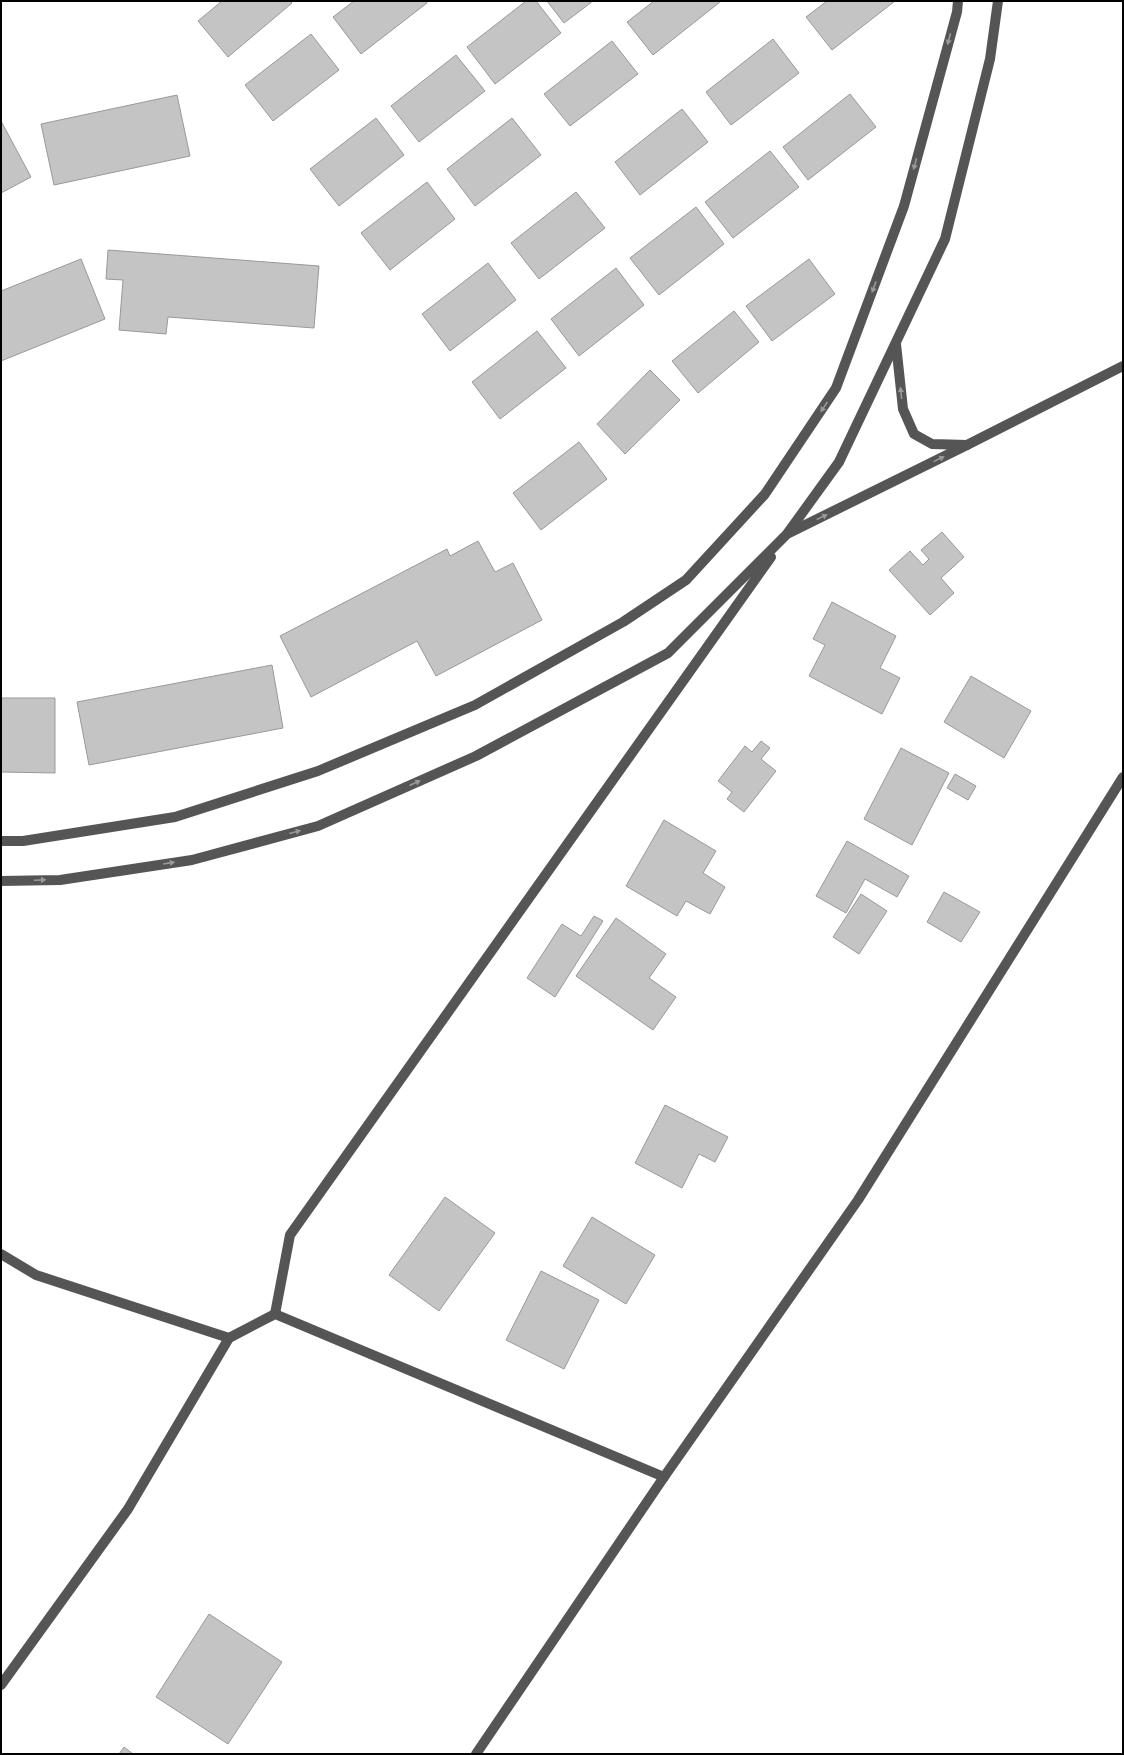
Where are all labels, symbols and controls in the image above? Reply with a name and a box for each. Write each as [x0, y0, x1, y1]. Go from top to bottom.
one-way arrow [946, 33, 952, 45]
one-way arrow [912, 158, 918, 171]
one-way arrow [870, 282, 876, 294]
one-way arrow [898, 387, 904, 399]
one-way arrow [820, 402, 828, 412]
one-way arrow [933, 456, 944, 462]
one-way arrow [816, 514, 828, 520]
one-way arrow [409, 780, 421, 786]
one-way arrow [289, 829, 301, 835]
one-way arrow [163, 860, 175, 866]
one-way arrow [34, 877, 46, 884]

